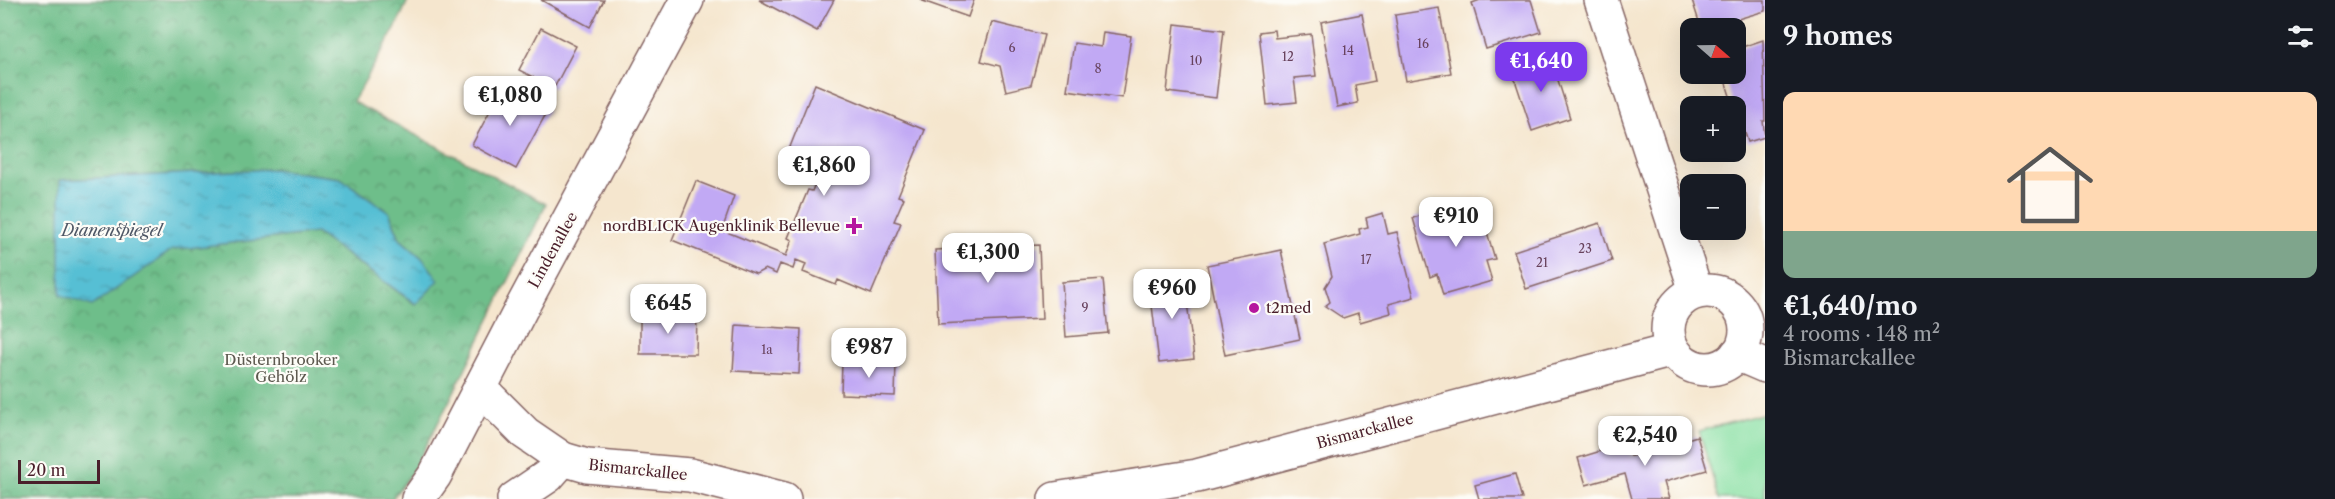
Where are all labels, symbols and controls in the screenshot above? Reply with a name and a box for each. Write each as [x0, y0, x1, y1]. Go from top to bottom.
north arrow [1680, 18, 1746, 84]
map controls [1680, 18, 1746, 240]
text: 9 homes [1783, 20, 1893, 52]
icon: filters [2284, 20, 2317, 53]
house number: 16 [1417, 36, 1429, 51]
house number: 6 [1008, 40, 1016, 55]
pin: €1,640 [1492, 42, 1590, 93]
house number: 14 [1342, 43, 1354, 58]
house number: 12 [1282, 49, 1294, 64]
text: €1,640 [1509, 49, 1573, 73]
house number: 10 [1190, 53, 1202, 68]
house number: 8 [1094, 61, 1102, 76]
pin: €1,080 [461, 76, 559, 127]
text: €1,080 [478, 83, 542, 107]
button: + [1680, 96, 1746, 162]
icon: home [1996, 131, 2104, 239]
pin: €1,860 [775, 146, 873, 197]
text: €1,860 [792, 153, 856, 177]
button: − [1680, 174, 1746, 240]
pin: €910 [1420, 197, 1492, 248]
text: €910 [1433, 204, 1479, 228]
street label: Lindenallee [524, 208, 581, 291]
place label: nordBLICK Augenklinik Bellevue [603, 216, 840, 235]
marker: nordBLICK Augenklinik Bellevue [845, 217, 863, 235]
water label: Dianenspiegel [60, 220, 164, 240]
pin: €1,300 [939, 233, 1037, 284]
text: €1,300 [956, 240, 1020, 264]
house number: 23 [1578, 241, 1592, 256]
house number: 17 [1361, 252, 1372, 267]
house number: 21 [1536, 255, 1548, 270]
pin: €960 [1136, 269, 1208, 320]
text: €960 [1147, 276, 1197, 300]
pin: €645 [632, 284, 704, 335]
text: €1,640/mo [1783, 290, 1918, 322]
text: €645 [644, 291, 692, 315]
place label: t2med [1266, 298, 1311, 317]
house number: 9 [1081, 300, 1089, 315]
marker: t2med [1247, 301, 1261, 315]
text: 4 rooms · 148 m² [1783, 322, 1940, 346]
pin: €987 [833, 328, 905, 379]
text: €987 [845, 335, 893, 359]
house number: 1a [761, 342, 773, 357]
text: Bismarckallee [1783, 346, 1916, 370]
park label: Düsternbrooker Gehölz [224, 350, 338, 386]
street label: Bismarckallee [1314, 408, 1415, 453]
pin: €2,540 [1596, 416, 1694, 467]
text: €2,540 [1612, 423, 1678, 447]
street label: Bismarckallee [588, 455, 688, 484]
scale bar [18, 457, 100, 484]
text: 20 m [27, 460, 66, 480]

